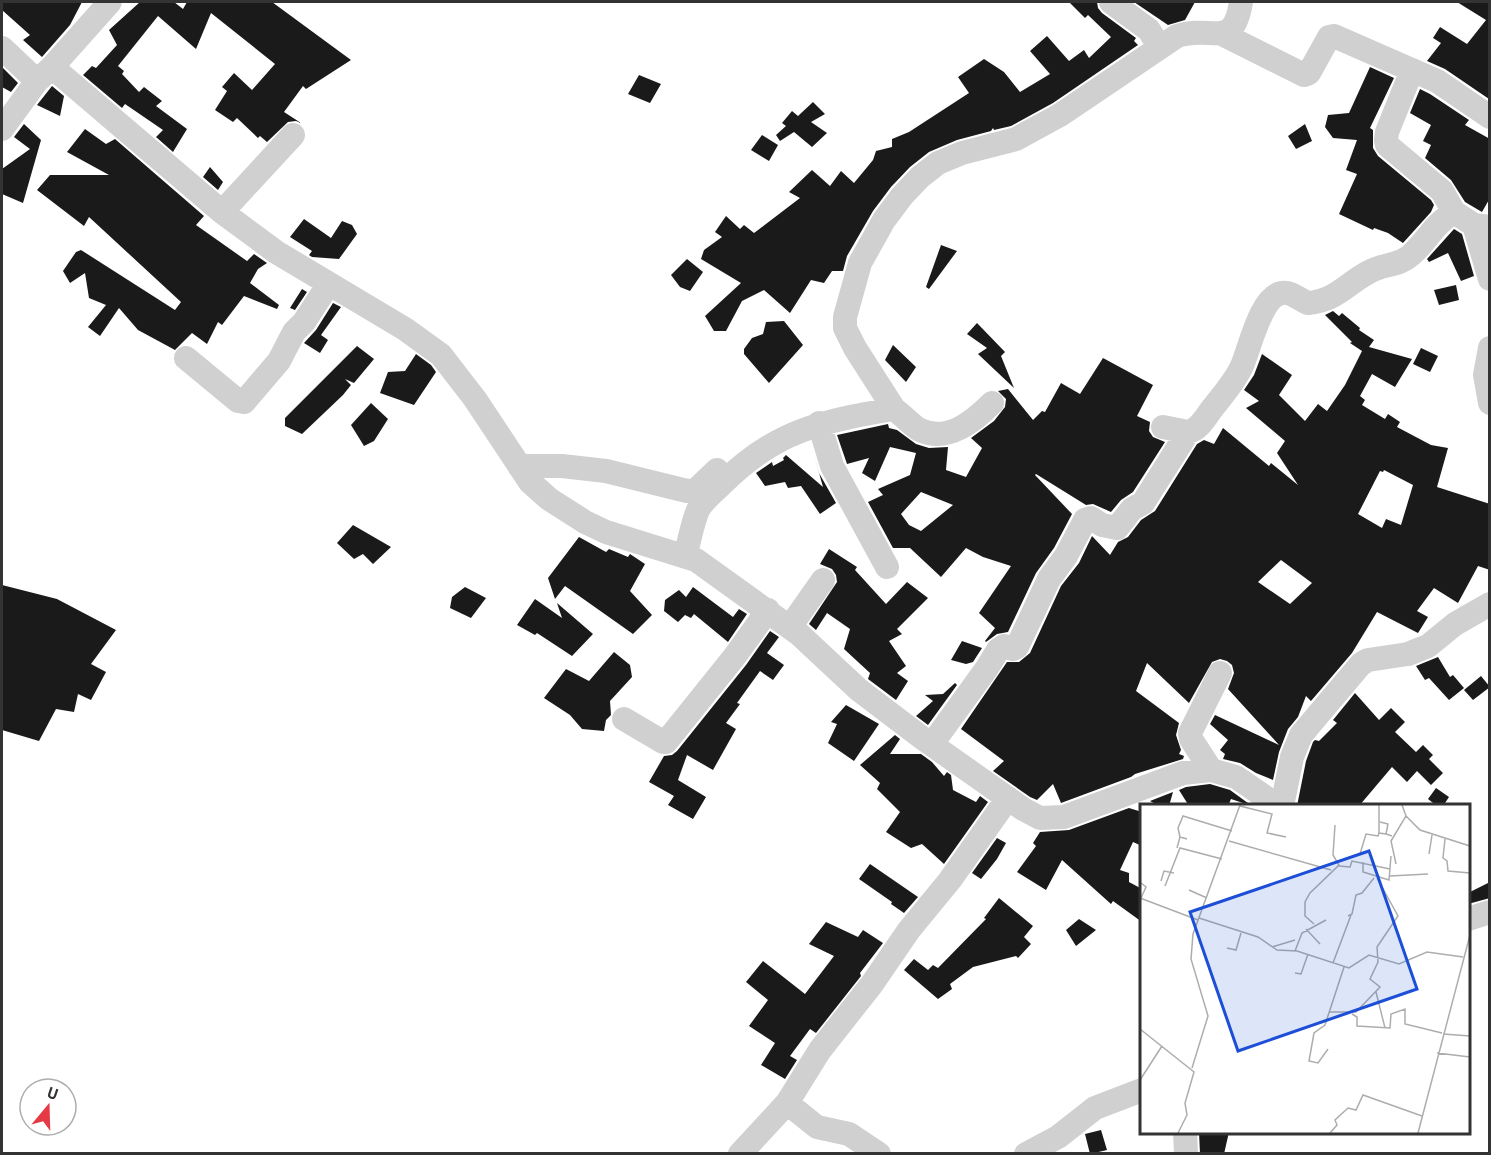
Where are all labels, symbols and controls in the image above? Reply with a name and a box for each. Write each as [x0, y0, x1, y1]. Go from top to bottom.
inset map [1140, 804, 1470, 1134]
north arrow [18, 1077, 78, 1137]
text: U [44, 1080, 62, 1106]

